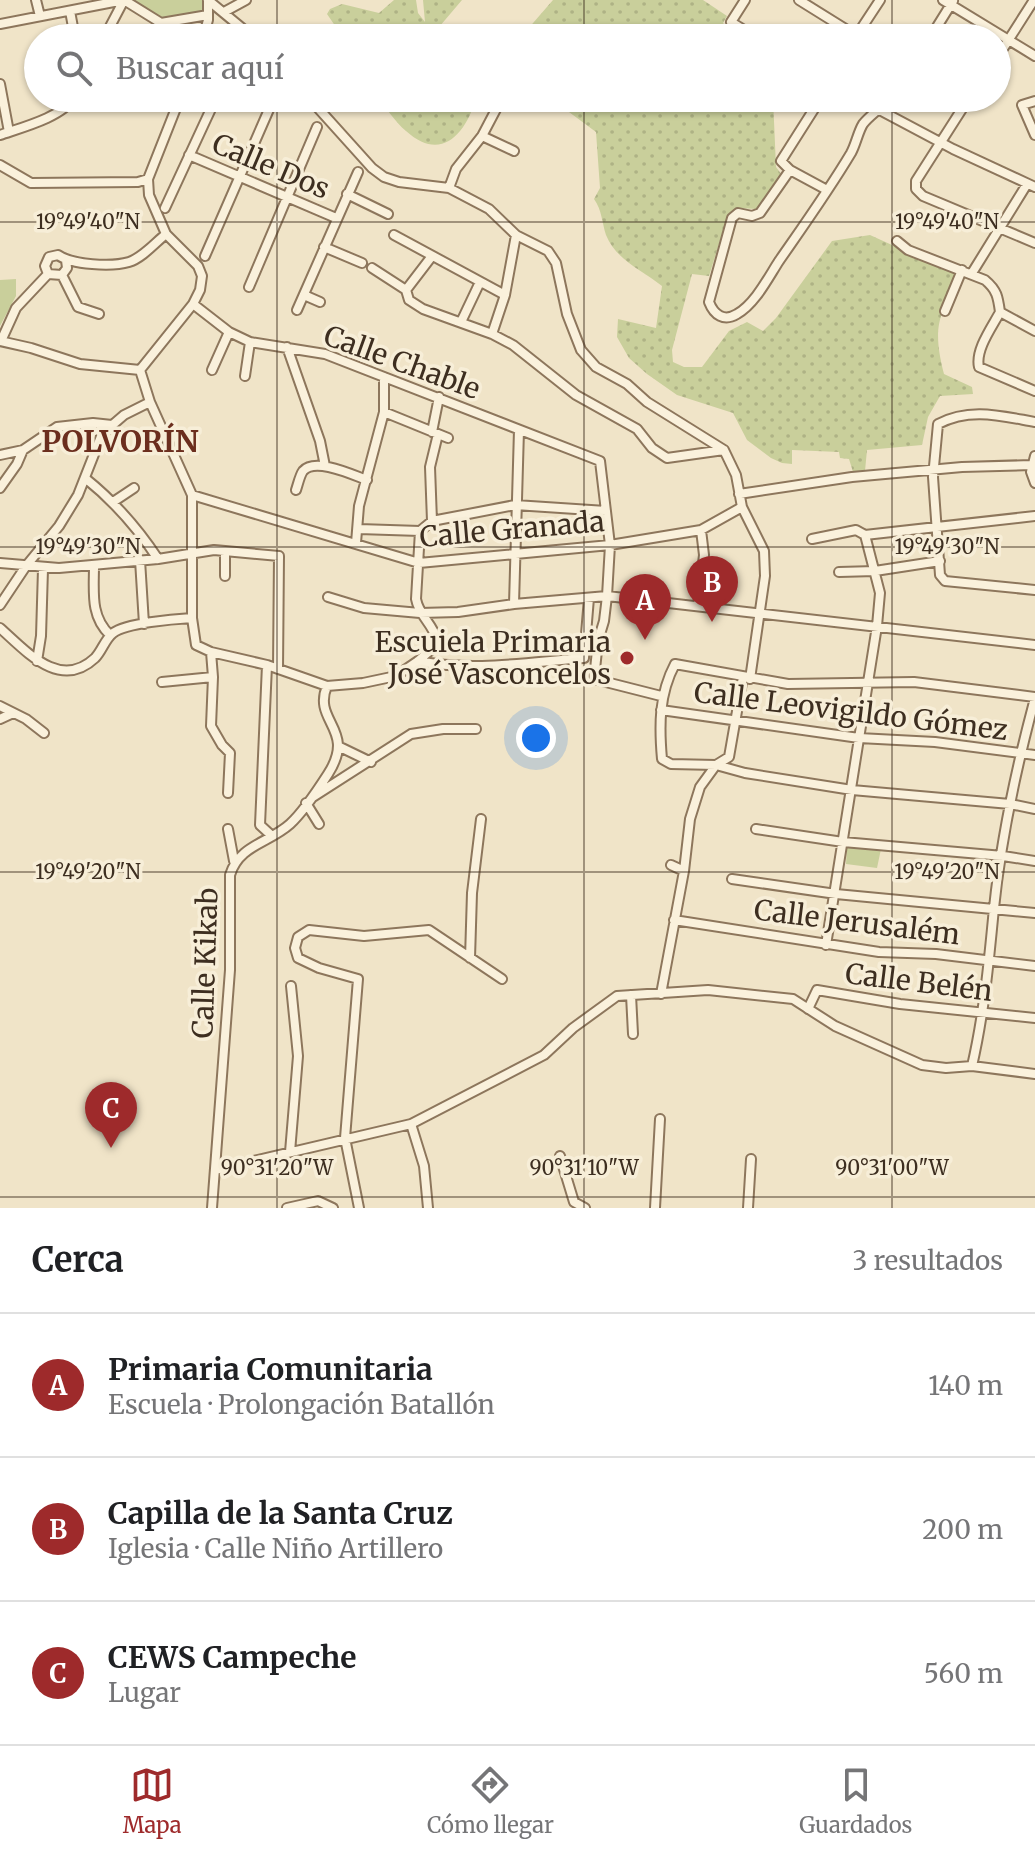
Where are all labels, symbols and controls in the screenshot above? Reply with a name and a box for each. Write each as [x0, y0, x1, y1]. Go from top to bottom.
search box [24, 24, 1011, 112]
icon: search [52, 46, 96, 90]
text: Buscar aquí [116, 49, 284, 87]
street label: Calle Dos [207, 125, 335, 207]
text: 19°49'40"N [36, 209, 140, 234]
text: 19°49'40"N [895, 209, 999, 234]
street label: Calle Chable [319, 317, 485, 407]
district label: POLVORÍN [41, 422, 199, 460]
street label: Calle Granada [418, 503, 606, 555]
text: 19°49'30"N [35, 534, 141, 559]
text: 19°49'30"N [894, 534, 1000, 559]
pin: B [686, 556, 738, 622]
pin: A [619, 574, 671, 640]
place label: Escuiela Primaria José Vasconcelos [374, 624, 611, 692]
marker: Escuiela Primaria José Vasconcelos [618, 649, 636, 667]
street label: Calle Leovigildo Gómez [692, 674, 1010, 748]
your location [516, 718, 556, 758]
text: 19°49'20"N [35, 859, 141, 884]
text: 19°49'20"N [894, 859, 1000, 884]
street label: Calle Kikab [184, 887, 226, 1039]
street label: Calle Jerusalém [752, 892, 962, 953]
street label: Calle Belén [843, 955, 995, 1009]
pin: C [85, 1082, 137, 1148]
text: 90°31'20"W [221, 1155, 334, 1180]
text: 90°31'10"W [529, 1155, 640, 1180]
text: 90°31'00"W [835, 1155, 950, 1180]
text: Cerca [32, 1239, 124, 1281]
text: 3 resultados [852, 1244, 1003, 1277]
text: Primaria Comunitaria [108, 1350, 433, 1388]
text: A [49, 1369, 67, 1402]
text: 140 m [928, 1369, 1003, 1402]
text: Escuela · Prolongación Batallón [108, 1388, 495, 1421]
text: Capilla de la Santa Cruz [108, 1494, 453, 1532]
text: B [49, 1513, 67, 1546]
text: 200 m [922, 1513, 1003, 1546]
text: Iglesia · Calle Niño Artillero [108, 1532, 443, 1565]
text: CEWS Campeche [108, 1638, 356, 1676]
text: C [49, 1657, 67, 1690]
text: 560 m [924, 1657, 1003, 1690]
text: Lugar [108, 1676, 181, 1709]
tab: Mapa [123, 1763, 182, 1839]
tab: Cómo llegar [427, 1763, 554, 1839]
tab: Guardados [799, 1763, 912, 1839]

